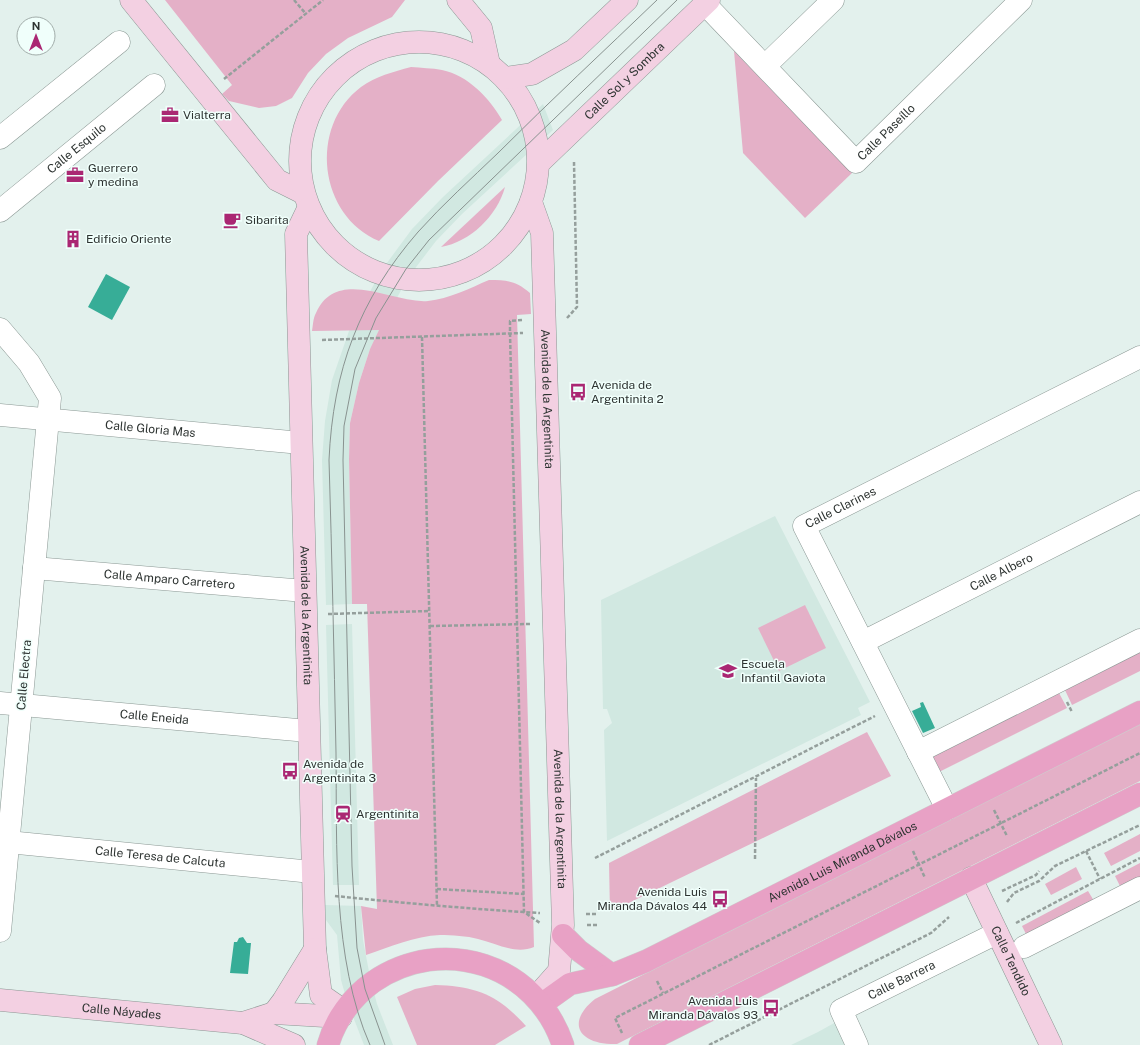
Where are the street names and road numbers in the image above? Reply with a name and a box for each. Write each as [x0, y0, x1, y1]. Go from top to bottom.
street label: Calle Sol y Sombra [582, 39, 667, 123]
street label: Calle Paseíllo [855, 101, 918, 163]
street label: Calle Esquilo [44, 120, 109, 177]
street label: Avenida de la Argentinita [538, 329, 556, 469]
street label: Calle Gloria Mas [105, 418, 196, 440]
street label: Calle Clarines [803, 484, 878, 531]
street label: Avenida de la Argentinita [297, 545, 315, 685]
street label: Calle Albero [967, 550, 1035, 594]
street label: Calle Amparo Carretero [103, 567, 236, 592]
street label: Calle Electra [14, 639, 34, 711]
street label: Calle Eneida [119, 707, 189, 727]
street label: Avenida de la Argentinita [551, 749, 569, 889]
street label: Avenida Luis Miranda Dávalos [765, 819, 919, 905]
street label: Calle Teresa de Calcuta [94, 844, 226, 870]
street label: Calle Tendido [988, 924, 1033, 998]
street label: Calle Barrera [866, 958, 937, 1003]
street label: Calle Náyades [81, 1001, 162, 1022]

